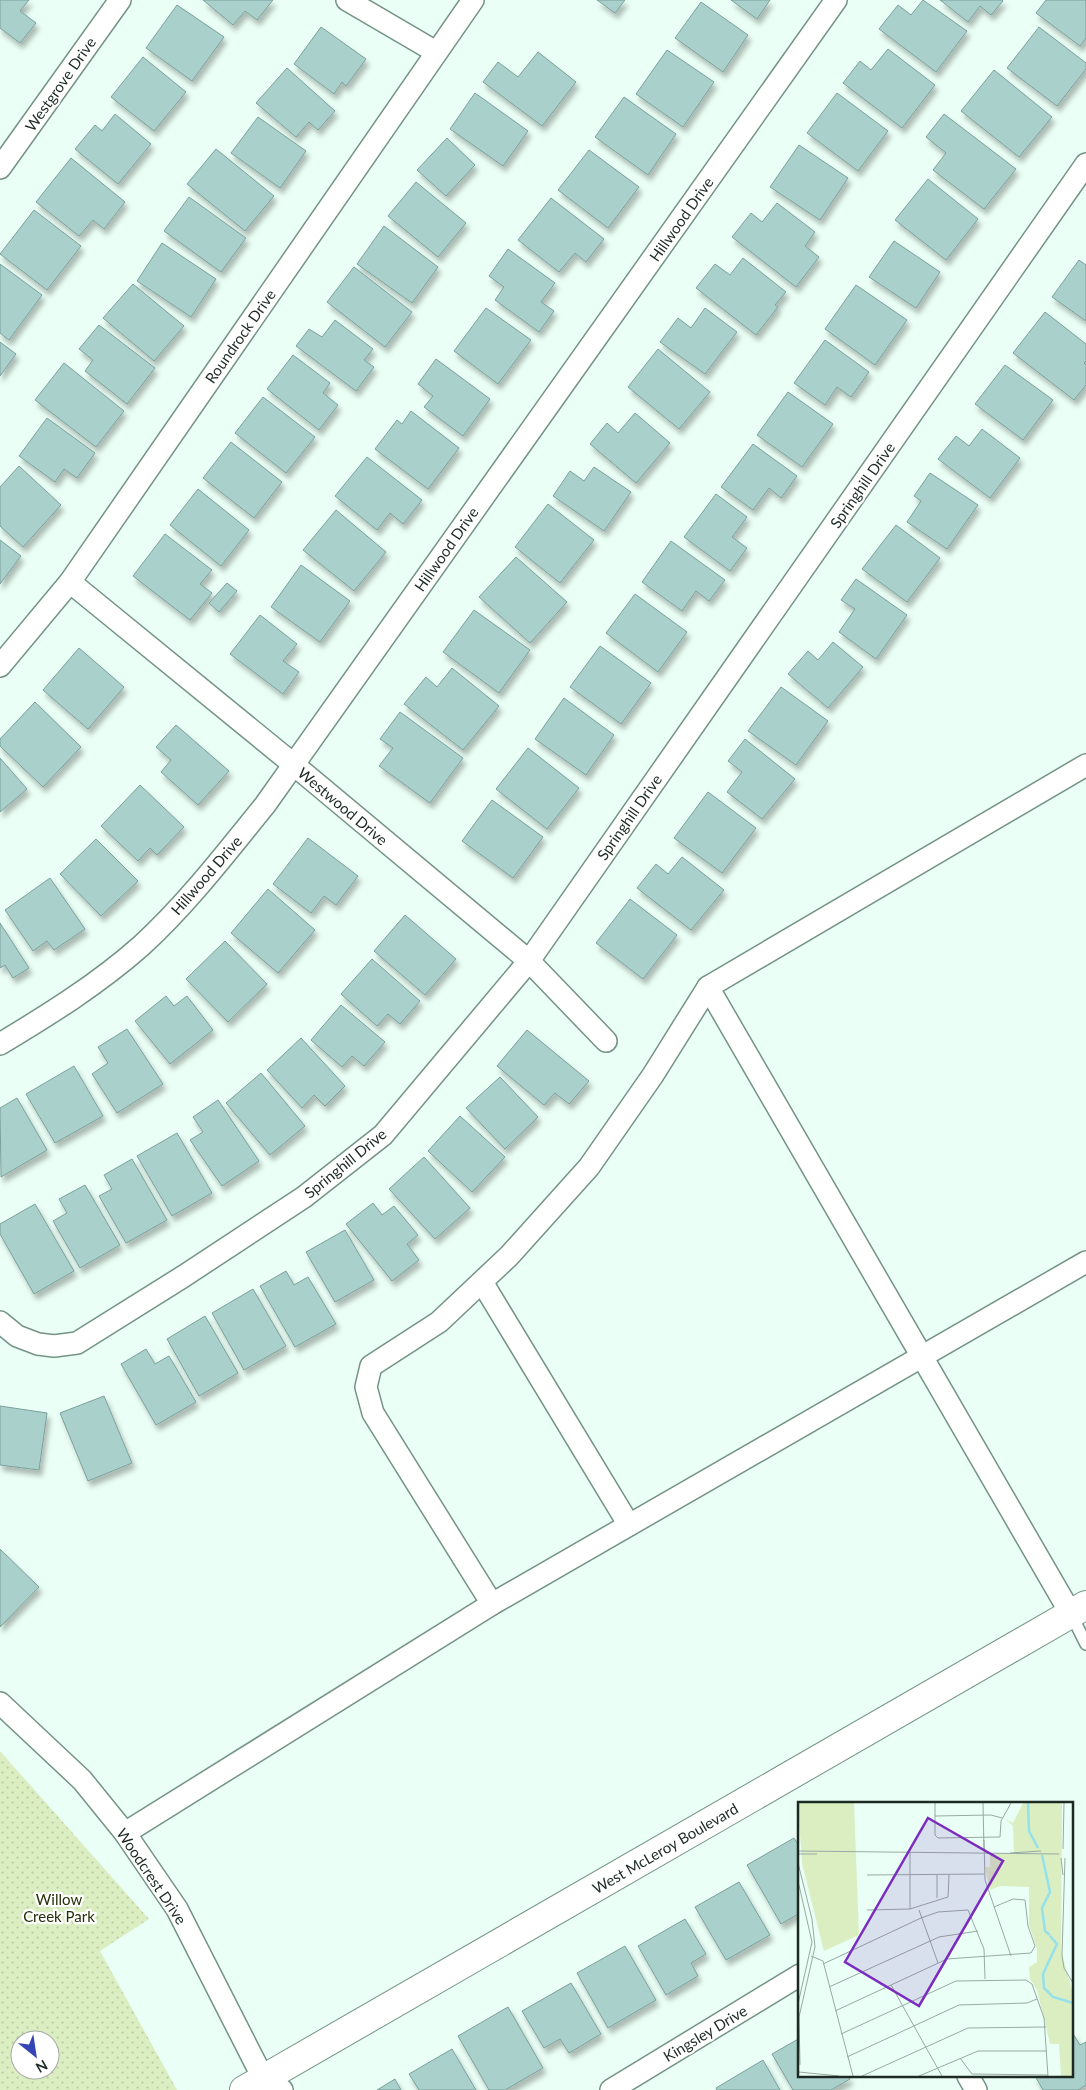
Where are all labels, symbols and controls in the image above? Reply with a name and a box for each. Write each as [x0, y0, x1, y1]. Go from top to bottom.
street label: Westgrove Drive [21, 33, 99, 135]
street label: Hillwood Drive [645, 173, 717, 265]
street label: Roundrock Drive [201, 285, 279, 386]
street label: Springhill Drive [826, 439, 898, 531]
street label: Hillwood Drive [410, 503, 482, 595]
street label: Westwood Drive [295, 763, 391, 849]
street label: Springhill Drive [593, 771, 665, 863]
street label: Hillwood Drive [167, 832, 245, 918]
street label: Springhill Drive [300, 1124, 390, 1202]
street label: West McLeroy Boulevard [589, 1799, 741, 1897]
inset map [798, 1802, 1074, 2078]
street label: Woodcrest Drive [113, 1825, 191, 1927]
park label: Willow Creek Park [23, 1890, 95, 1925]
street label: Kingsley Drive [660, 2001, 750, 2065]
north arrow [10, 2030, 60, 2080]
text: N [33, 2057, 51, 2077]

